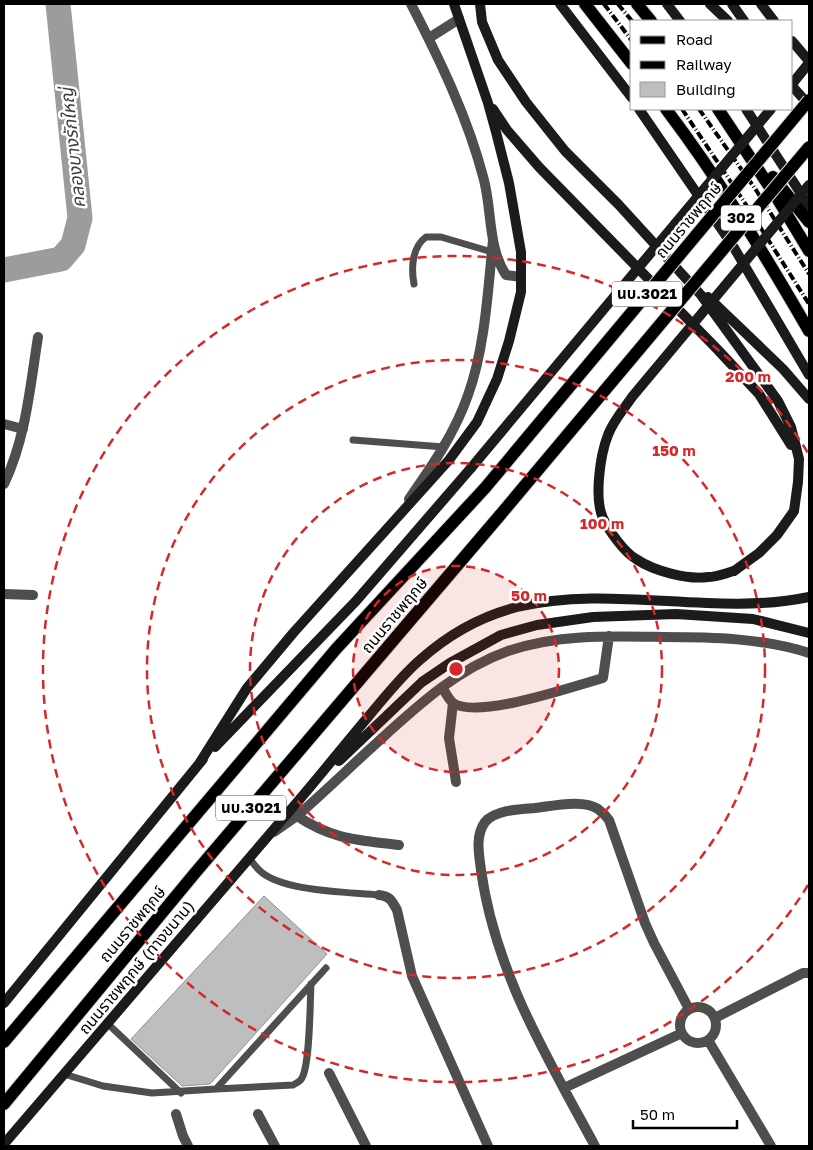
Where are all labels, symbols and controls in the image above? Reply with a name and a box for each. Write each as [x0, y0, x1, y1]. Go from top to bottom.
legend [630, 20, 793, 110]
text: Road [676, 30, 713, 48]
text: Railway [676, 55, 732, 73]
text: Building [676, 80, 736, 98]
water label: คลองบางรักใหญ่ [54, 84, 89, 209]
street label: ถนนราชพฤกษ์ [650, 178, 726, 262]
road number: 302 [721, 206, 761, 230]
road number: นบ.3021 [612, 282, 682, 306]
text: 200 m [725, 367, 771, 385]
text: 150 m [652, 441, 696, 459]
text: 100 m [580, 514, 624, 532]
street label: ถนนราชพฤกษ์ [356, 573, 432, 657]
text: 50 m [511, 586, 547, 604]
centre of rings [447, 660, 465, 678]
road number: นบ.3021 [216, 796, 286, 820]
street label: ถนนราชพฤกษ์ [94, 882, 170, 966]
street label: ถนนราชพฤกษ์ (ทางขนาน) [74, 896, 198, 1038]
scale bar [633, 1098, 737, 1130]
text: 50 m [640, 1105, 675, 1123]

